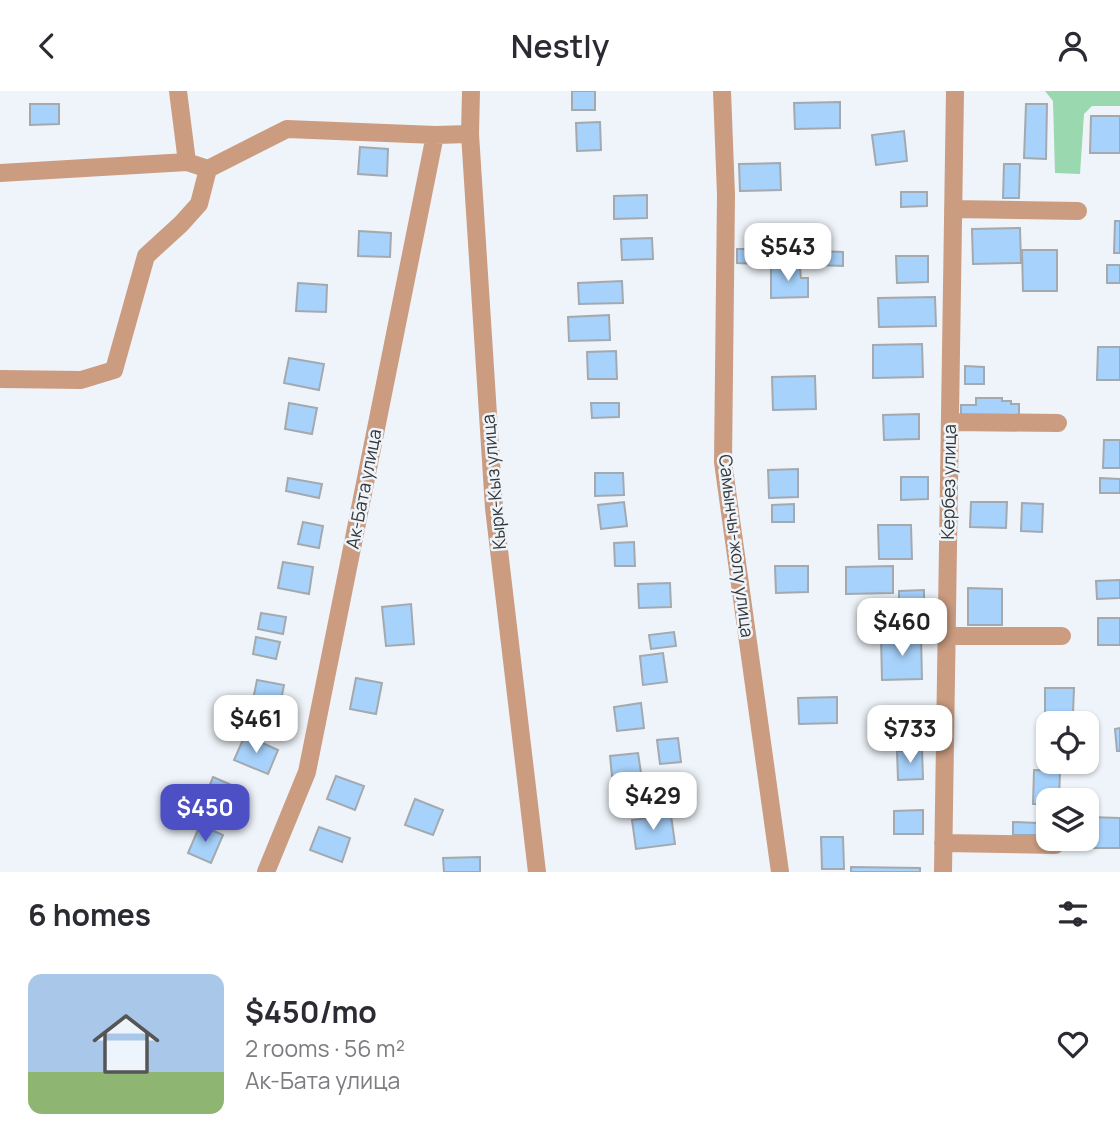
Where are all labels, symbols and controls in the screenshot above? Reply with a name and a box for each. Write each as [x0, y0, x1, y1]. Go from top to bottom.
text: Nestly [511, 24, 609, 68]
icon: back [28, 27, 66, 65]
icon: person [1054, 27, 1092, 65]
pin: $543 [747, 223, 829, 283]
text: $543 [760, 230, 816, 262]
street label: Кырк-Кыз улица [475, 413, 511, 551]
street label: Кербез улица [935, 424, 961, 540]
street label: Ак-Бата улица [340, 427, 386, 551]
street label: Самынчы-жолу улица [714, 453, 760, 639]
pin: $460 [861, 599, 943, 658]
text: $460 [873, 605, 931, 637]
pin: $461 [215, 695, 297, 755]
text: $461 [230, 702, 282, 734]
pin: $733 [869, 705, 951, 765]
map controls [1036, 711, 1099, 851]
button: locate [1036, 711, 1099, 774]
text: $733 [883, 712, 937, 744]
pin: $429 [612, 773, 694, 832]
text: $429 [625, 779, 681, 811]
pin: $450 [164, 785, 246, 844]
button: layers [1036, 788, 1099, 851]
text: $450 [176, 791, 234, 823]
text: 6 homes [28, 894, 151, 935]
icon: filters [1054, 895, 1092, 933]
text: $450/mo [245, 991, 377, 1032]
icon: home [84, 1002, 168, 1086]
icon: heart [1054, 1025, 1092, 1063]
text: 2 rooms · 56 m² [245, 1032, 405, 1064]
text: Ак-Бата улица [245, 1064, 400, 1096]

